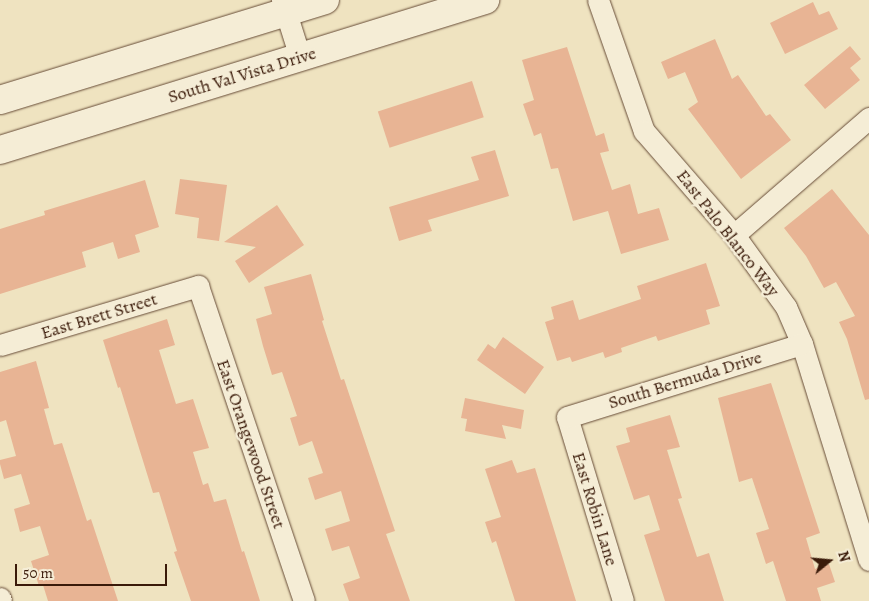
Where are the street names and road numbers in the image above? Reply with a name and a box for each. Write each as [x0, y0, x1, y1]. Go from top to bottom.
street label: South Val Vista Drive [165, 42, 319, 108]
street label: East Palo Blanco Way [672, 165, 784, 301]
street label: East Brett Street [38, 288, 160, 344]
street label: South Bermuda Drive [606, 346, 764, 414]
street label: East Orangewood Street [212, 356, 290, 532]
street label: East Robin Lane [567, 449, 623, 569]

